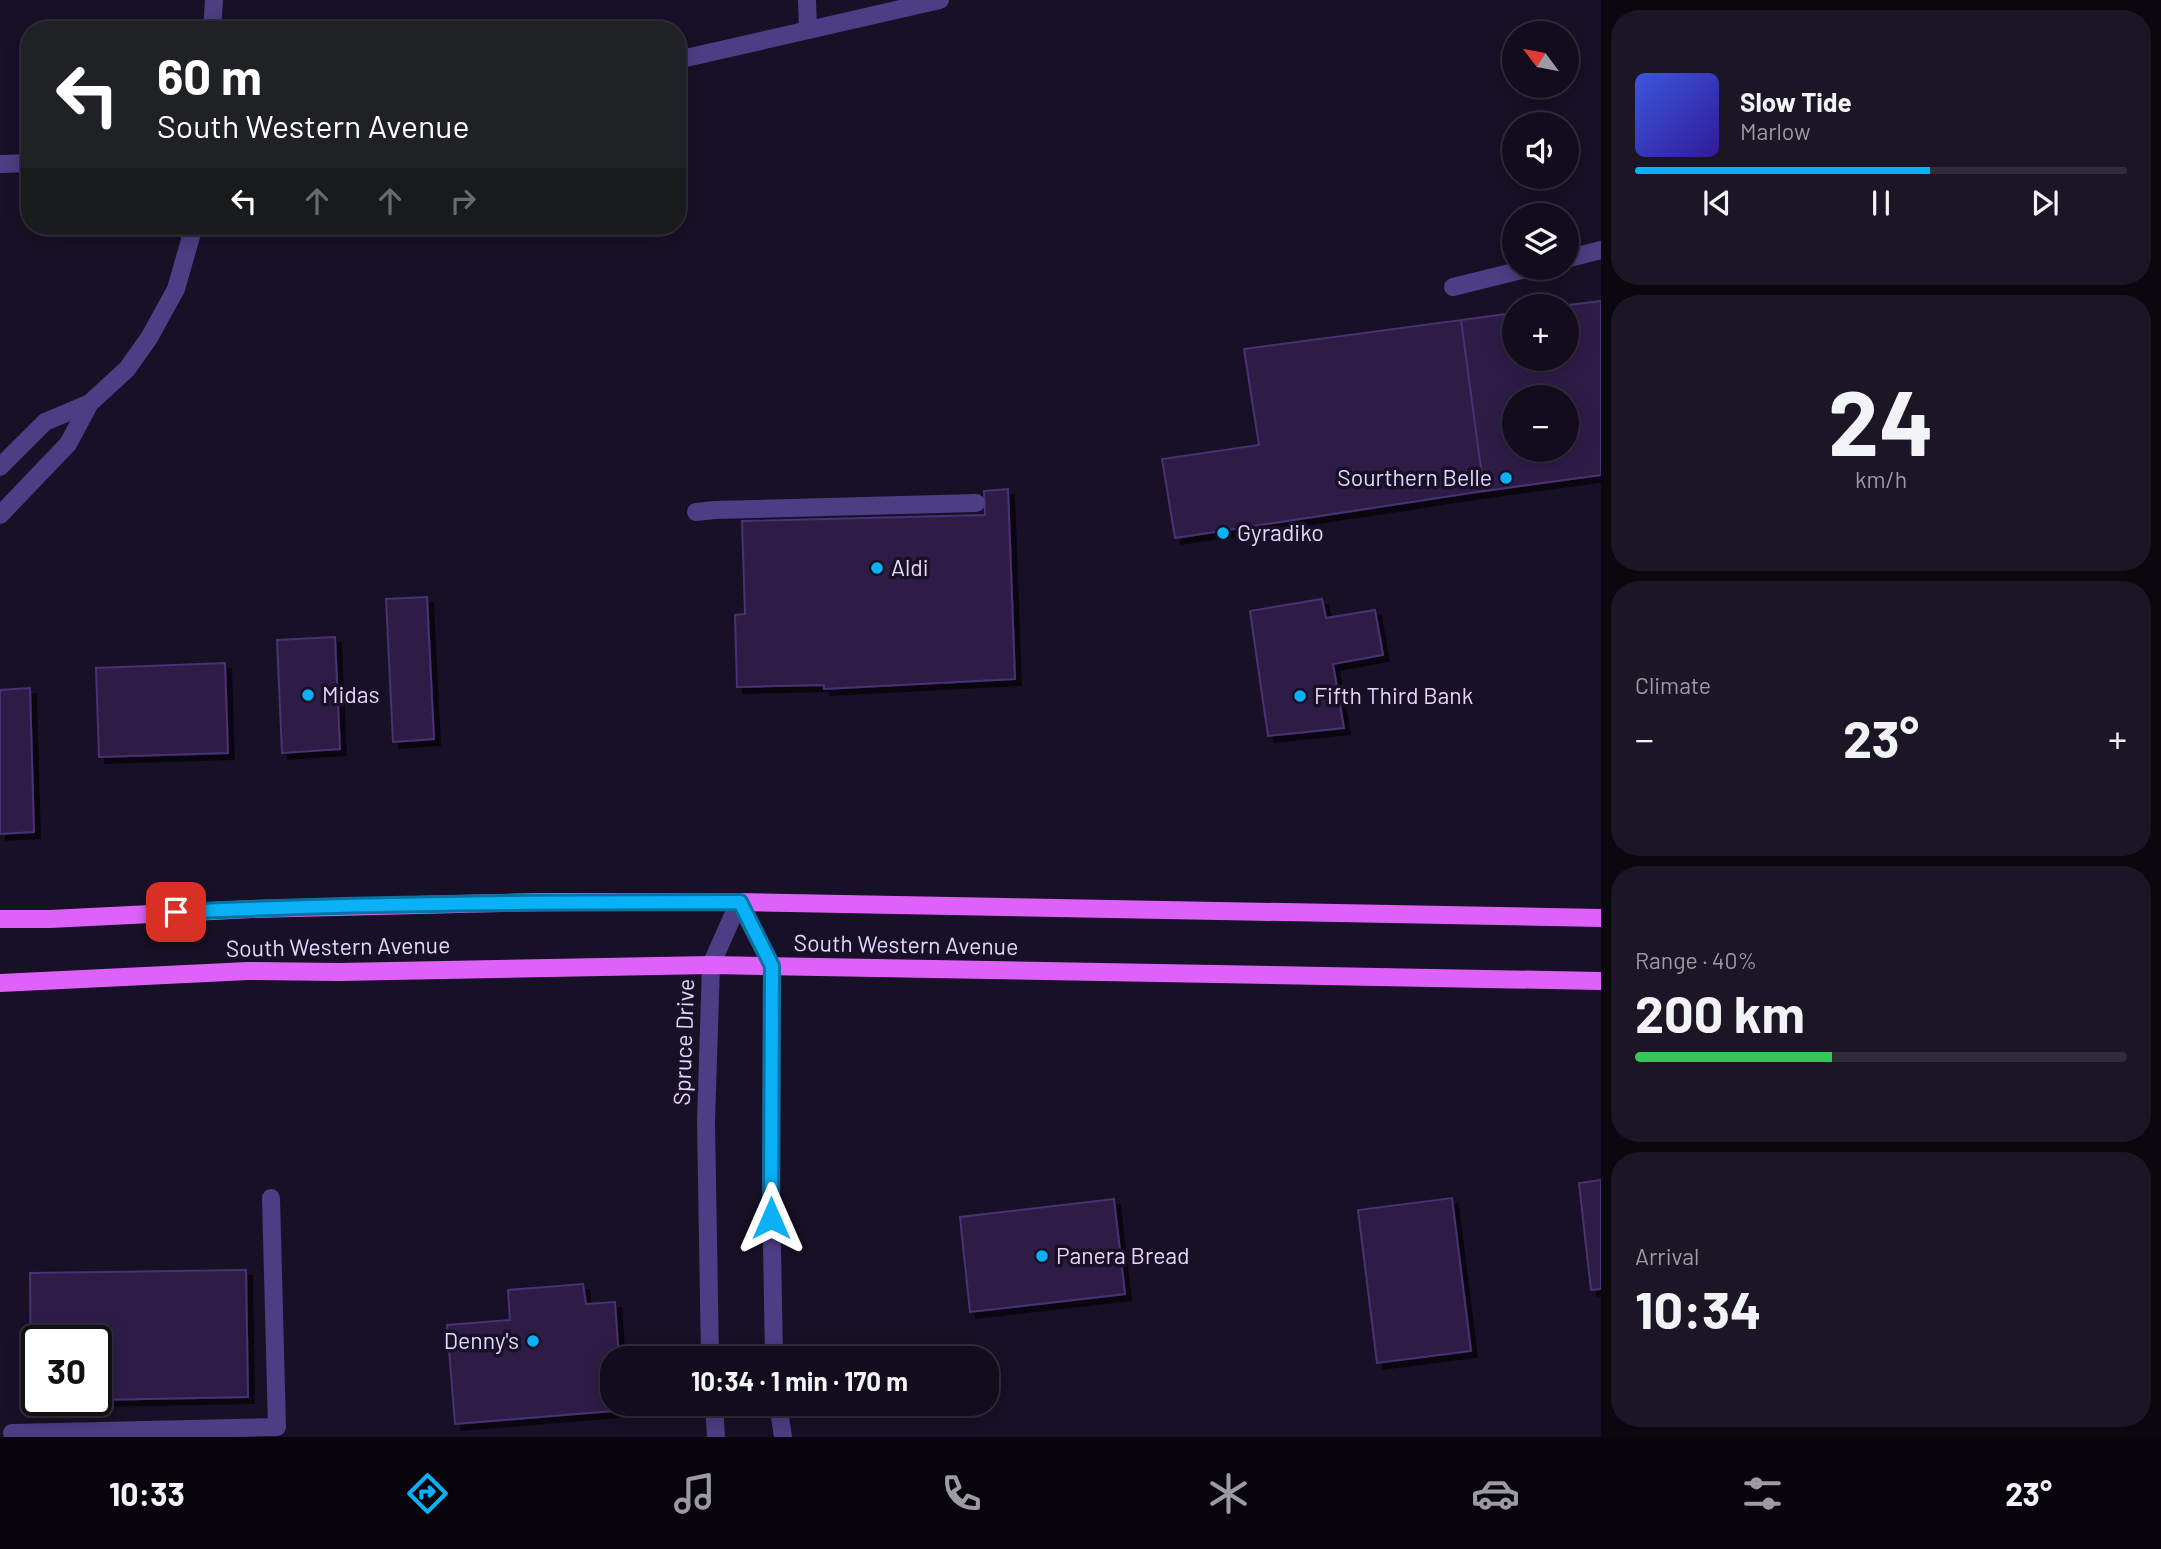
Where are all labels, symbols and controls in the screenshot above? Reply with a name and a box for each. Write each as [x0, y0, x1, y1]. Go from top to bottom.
north arrow [1502, 21, 1578, 98]
map controls [1502, 21, 1579, 462]
text: 60 m [157, 46, 262, 105]
icon: left [42, 49, 133, 140]
text: Slow Tide [1740, 86, 1852, 117]
text: South Western Avenue [157, 106, 469, 144]
button: sound [1502, 112, 1579, 189]
text: Marlow [1740, 117, 1811, 145]
icon: left [225, 182, 263, 220]
icon: ahead [298, 182, 336, 220]
icon: ahead [371, 182, 409, 220]
icon: right [444, 182, 482, 220]
icon: previous [1698, 184, 1736, 222]
icon: pause [1862, 184, 1900, 222]
icon: next [2026, 184, 2064, 222]
button: layers [1502, 203, 1579, 280]
button: + [1502, 294, 1579, 371]
text: 24 [1828, 365, 1934, 474]
button: − [1502, 385, 1579, 462]
place label: Sourthern Belle [1337, 463, 1492, 491]
text: km/h [1855, 465, 1907, 493]
marker: Sourthern Belle [1498, 470, 1514, 486]
place label: Gyradiko [1237, 518, 1324, 546]
marker: Gyradiko [1215, 525, 1231, 541]
place label: Aldi [891, 553, 929, 581]
marker: Aldi [869, 560, 885, 576]
text: Climate [1635, 671, 1711, 699]
place label: Midas [322, 680, 380, 708]
place label: Fifth Third Bank [1314, 681, 1473, 709]
marker: Midas [300, 687, 316, 703]
marker: Fifth Third Bank [1292, 688, 1308, 704]
text: 23° [1843, 706, 1919, 768]
text: − [1635, 715, 1654, 761]
text: + [2108, 715, 2127, 761]
pin [146, 882, 206, 942]
icon: arrive [157, 893, 195, 931]
street label: South Western Avenue [794, 928, 1019, 960]
street label: South Western Avenue [225, 930, 450, 962]
text: Range · 40% [1635, 946, 1757, 974]
street label: Spruce Drive [667, 978, 699, 1106]
text: 200 km [1635, 981, 1805, 1043]
position arrow [734, 1181, 808, 1255]
place label: Panera Bread [1056, 1241, 1190, 1269]
text: Arrival [1635, 1242, 1699, 1270]
marker: Panera Bread [1034, 1248, 1050, 1264]
text: 10:34 [1635, 1277, 1762, 1339]
speed limit sign: 30 [21, 1325, 112, 1416]
place label: Denny's [444, 1326, 519, 1354]
marker: Denny's [525, 1333, 541, 1349]
text: 10:34 · 1 min · 170 m [691, 1365, 908, 1396]
icon: directions [403, 1469, 452, 1518]
icon: music [670, 1469, 719, 1518]
icon: phone [937, 1469, 986, 1518]
icon: climate [1204, 1469, 1253, 1518]
icon: car [1471, 1469, 1520, 1518]
icon: filters [1738, 1469, 1787, 1518]
text: 10:33 [109, 1474, 185, 1512]
text: 23° [2005, 1474, 2052, 1512]

